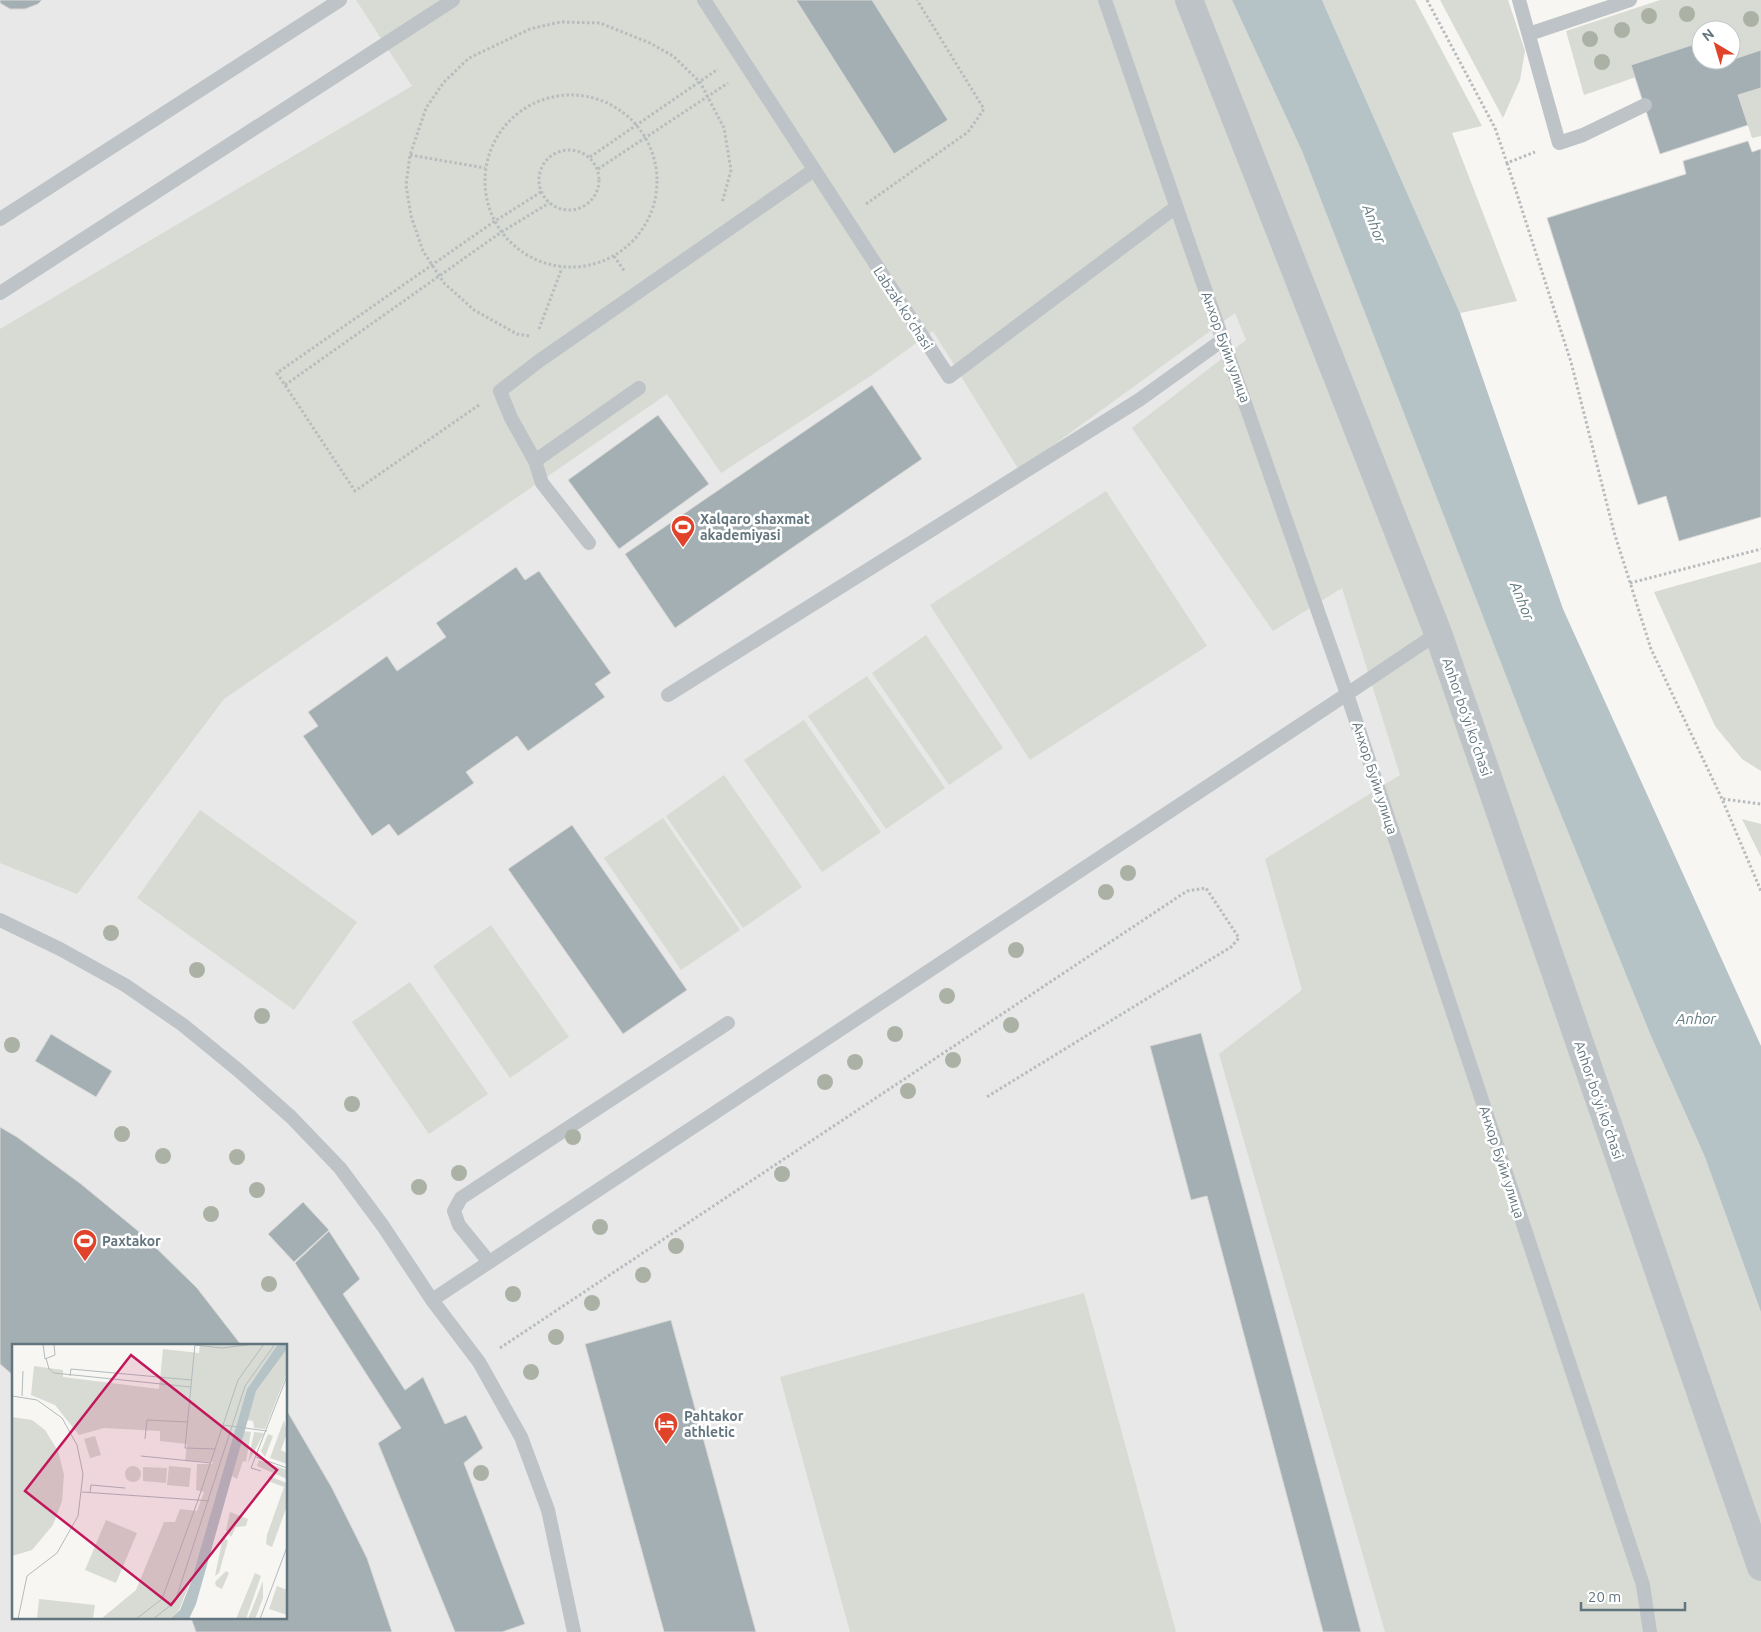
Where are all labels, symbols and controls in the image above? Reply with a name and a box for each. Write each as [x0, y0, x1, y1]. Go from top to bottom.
north arrow [1691, 20, 1741, 70]
text: N [1699, 25, 1717, 44]
water label: Anhor [1359, 201, 1390, 247]
street label: Labzak ko'chasi [870, 264, 936, 352]
street label: Анхор Буйи улица [1198, 289, 1254, 405]
place label: Xalqaro shaxmat akademiyasi [700, 511, 810, 543]
sports icon: Xalqaro shaxmat akademiyasi [670, 514, 696, 548]
water label: Anhor [1507, 578, 1538, 624]
street label: Anhor bo‘yi ko‘chasi [1439, 656, 1495, 778]
street label: Анхор Буйи улица [1349, 720, 1401, 836]
water label: Anhor [1675, 1010, 1717, 1027]
street label: Anhor bo‘yi ko‘chasi [1571, 1039, 1627, 1161]
street label: Анхор Буйи улица [1476, 1104, 1528, 1220]
sports icon: Paxtakor [72, 1228, 98, 1262]
place label: Paxtakor [102, 1233, 161, 1249]
inset map [12, 1344, 288, 1620]
place label: Pahtakor athletic [684, 1408, 744, 1440]
hotel icon: Pahtakor athletic [653, 1411, 679, 1445]
scale bar [1581, 1580, 1685, 1612]
text: 20 m [1588, 1588, 1621, 1605]

